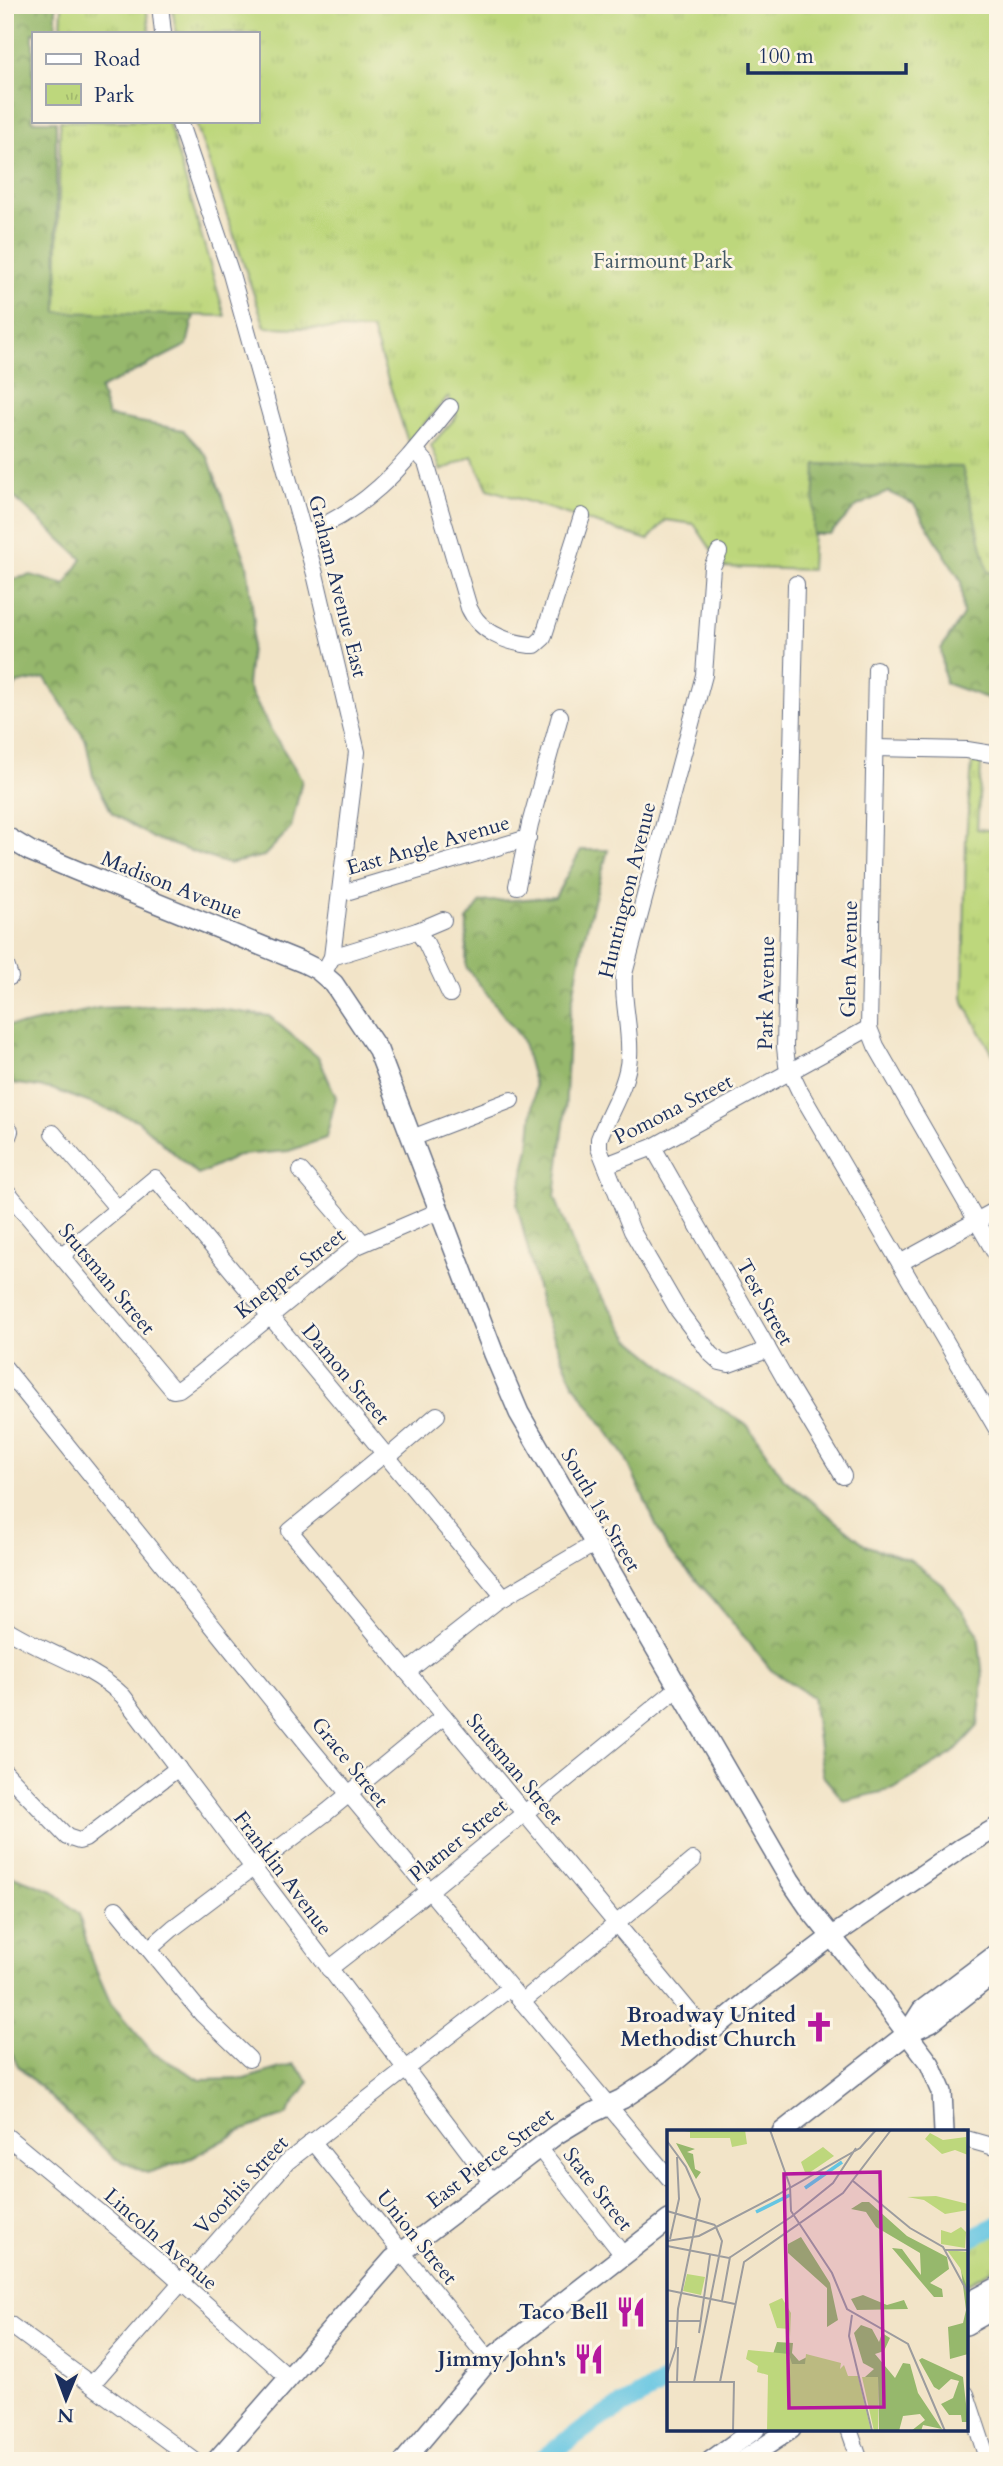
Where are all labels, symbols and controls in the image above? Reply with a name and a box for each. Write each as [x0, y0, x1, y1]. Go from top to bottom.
legend [32, 32, 259, 122]
scale bar [748, 32, 905, 76]
text: 100 m [758, 42, 814, 71]
text: Road [94, 45, 140, 74]
text: Park [94, 81, 135, 110]
park label: Fairmount Park [593, 247, 734, 276]
street label: Graham Avenue East [301, 492, 374, 681]
street label: Huntington Avenue [592, 799, 663, 981]
street label: East Angle Avenue [343, 808, 513, 883]
street label: Madison Avenue [97, 844, 247, 927]
street label: Glen Avenue [834, 900, 865, 1018]
street label: Park Avenue [751, 936, 782, 1050]
street label: Pomona Street [609, 1067, 738, 1152]
street label: Stutsman Street [51, 1217, 162, 1341]
street label: Knepper Street [229, 1221, 352, 1326]
street label: Test Street [729, 1254, 800, 1351]
street label: Damon Street [295, 1318, 397, 1431]
street label: South 1st Street [554, 1443, 648, 1577]
street label: Stutsman Street [459, 1707, 570, 1831]
street label: Grace Street [304, 1711, 395, 1814]
street label: Platner Street [403, 1792, 514, 1889]
street label: Franklin Avenue [226, 1805, 339, 1941]
place label: Broadway United Methodist Church [621, 2001, 796, 2054]
church icon: Broadway United Methodist Church [802, 2010, 836, 2044]
street label: East Pierce Street [421, 2101, 560, 2216]
street label: Voorhis Street [188, 2129, 295, 2241]
inset map [667, 2130, 968, 2431]
street label: State Street [556, 2142, 640, 2237]
street label: Lincoln Avenue [97, 2182, 224, 2297]
street label: Union Street [369, 2184, 464, 2291]
restaurant icon: Taco Bell [614, 2295, 648, 2329]
place label: Taco Bell [519, 2298, 608, 2327]
restaurant icon: Jimmy John's [572, 2342, 606, 2376]
place label: Jimmy John's [435, 2345, 566, 2374]
north arrow [32, 2364, 102, 2434]
text: N [57, 2402, 74, 2428]

